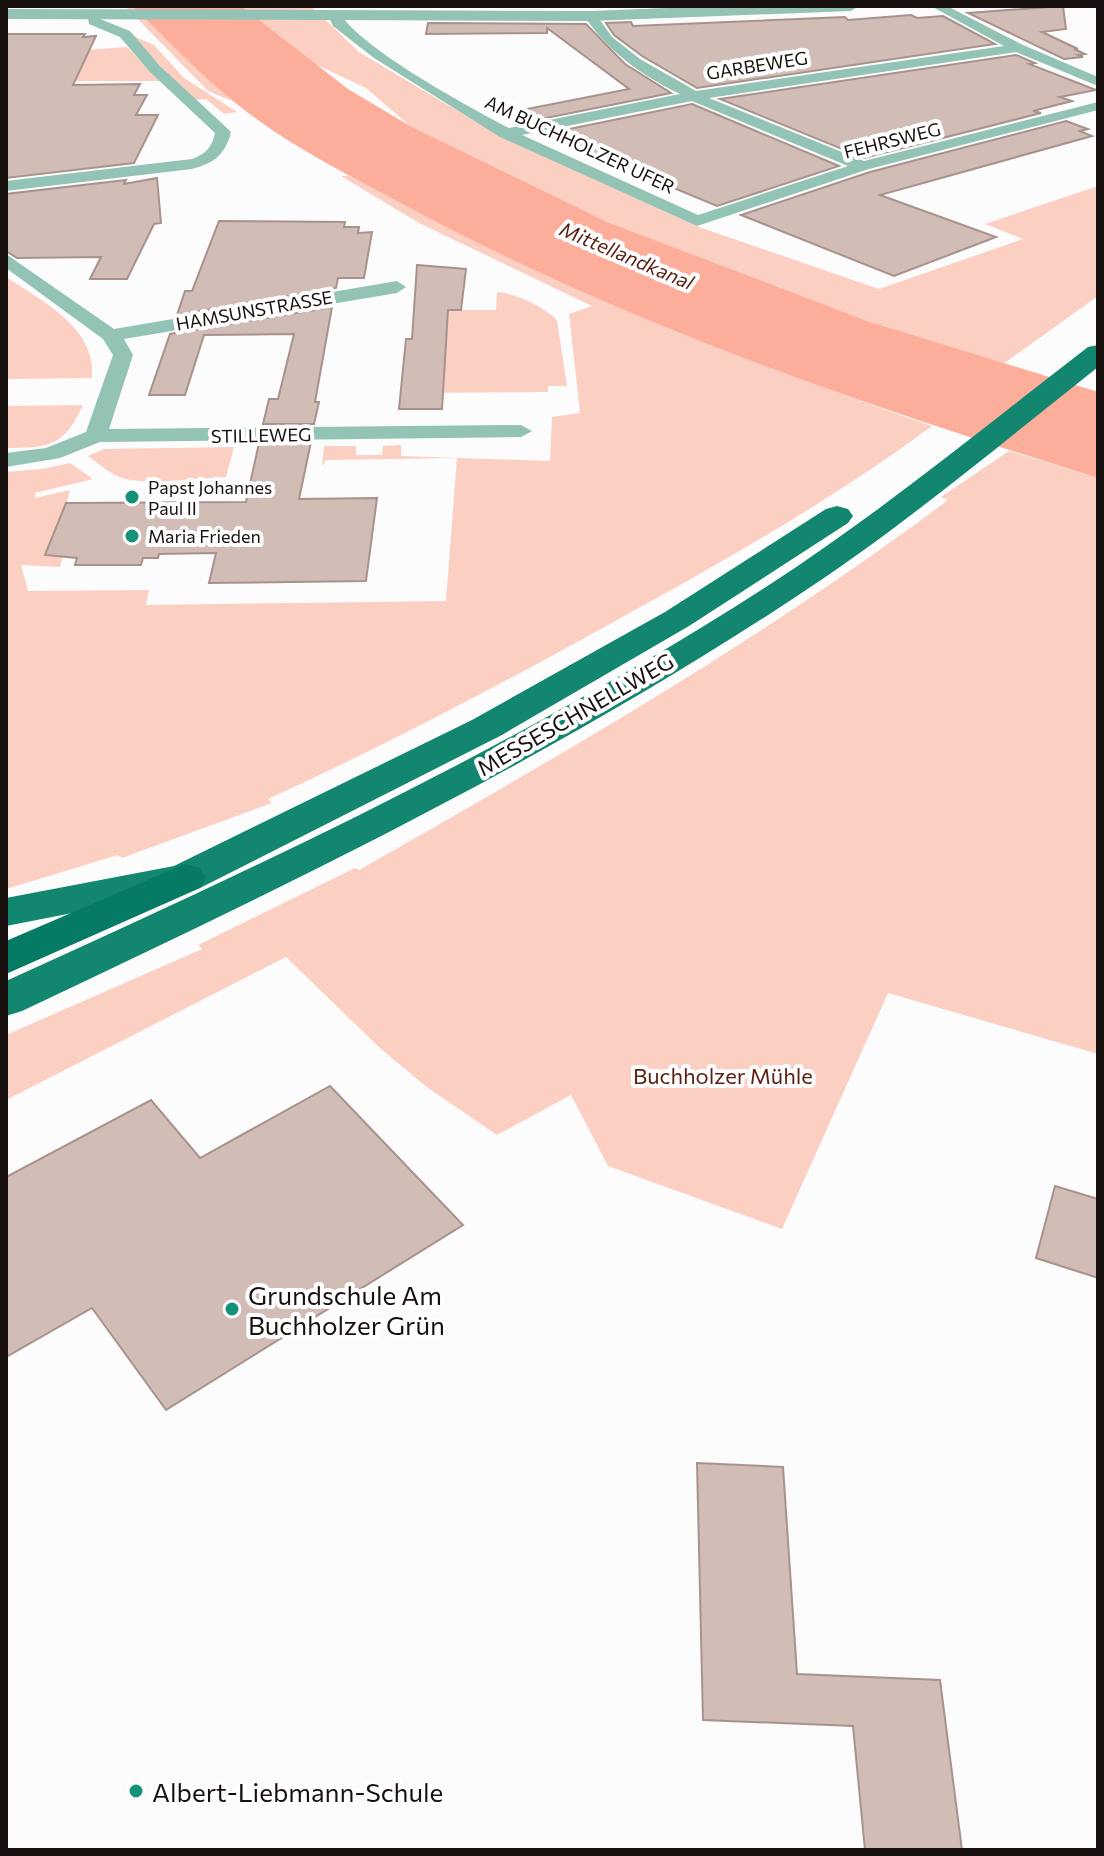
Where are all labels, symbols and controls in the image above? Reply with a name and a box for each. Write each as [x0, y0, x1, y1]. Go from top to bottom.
street label: GARBEWEG [705, 46, 809, 84]
street label: AM BUCHHOLZER UFER [482, 90, 678, 198]
street label: FEHRSWEG [841, 117, 943, 163]
water label: Mittellandkanal [557, 216, 698, 294]
street label: HAMSUNSTRASSE [174, 285, 334, 335]
street label: STILLEWEG [211, 423, 311, 447]
place label: Papst Johannes Paul II [148, 476, 272, 519]
marker: Papst Johannes Paul II [123, 488, 141, 506]
place label: Maria Frieden [148, 525, 261, 547]
marker: Maria Frieden [123, 527, 141, 545]
street label: MESSESCHNELLWEG [472, 647, 678, 781]
park label: Buchholzer Mühle [633, 1062, 813, 1089]
place label: Grundschule Am Buchholzer Grün [248, 1279, 445, 1340]
marker: Grundschule Am Buchholzer Grün [223, 1300, 241, 1318]
place label: Albert-Liebmann-Schule [152, 1776, 443, 1807]
marker: Albert-Liebmann-Schule [127, 1782, 145, 1800]

